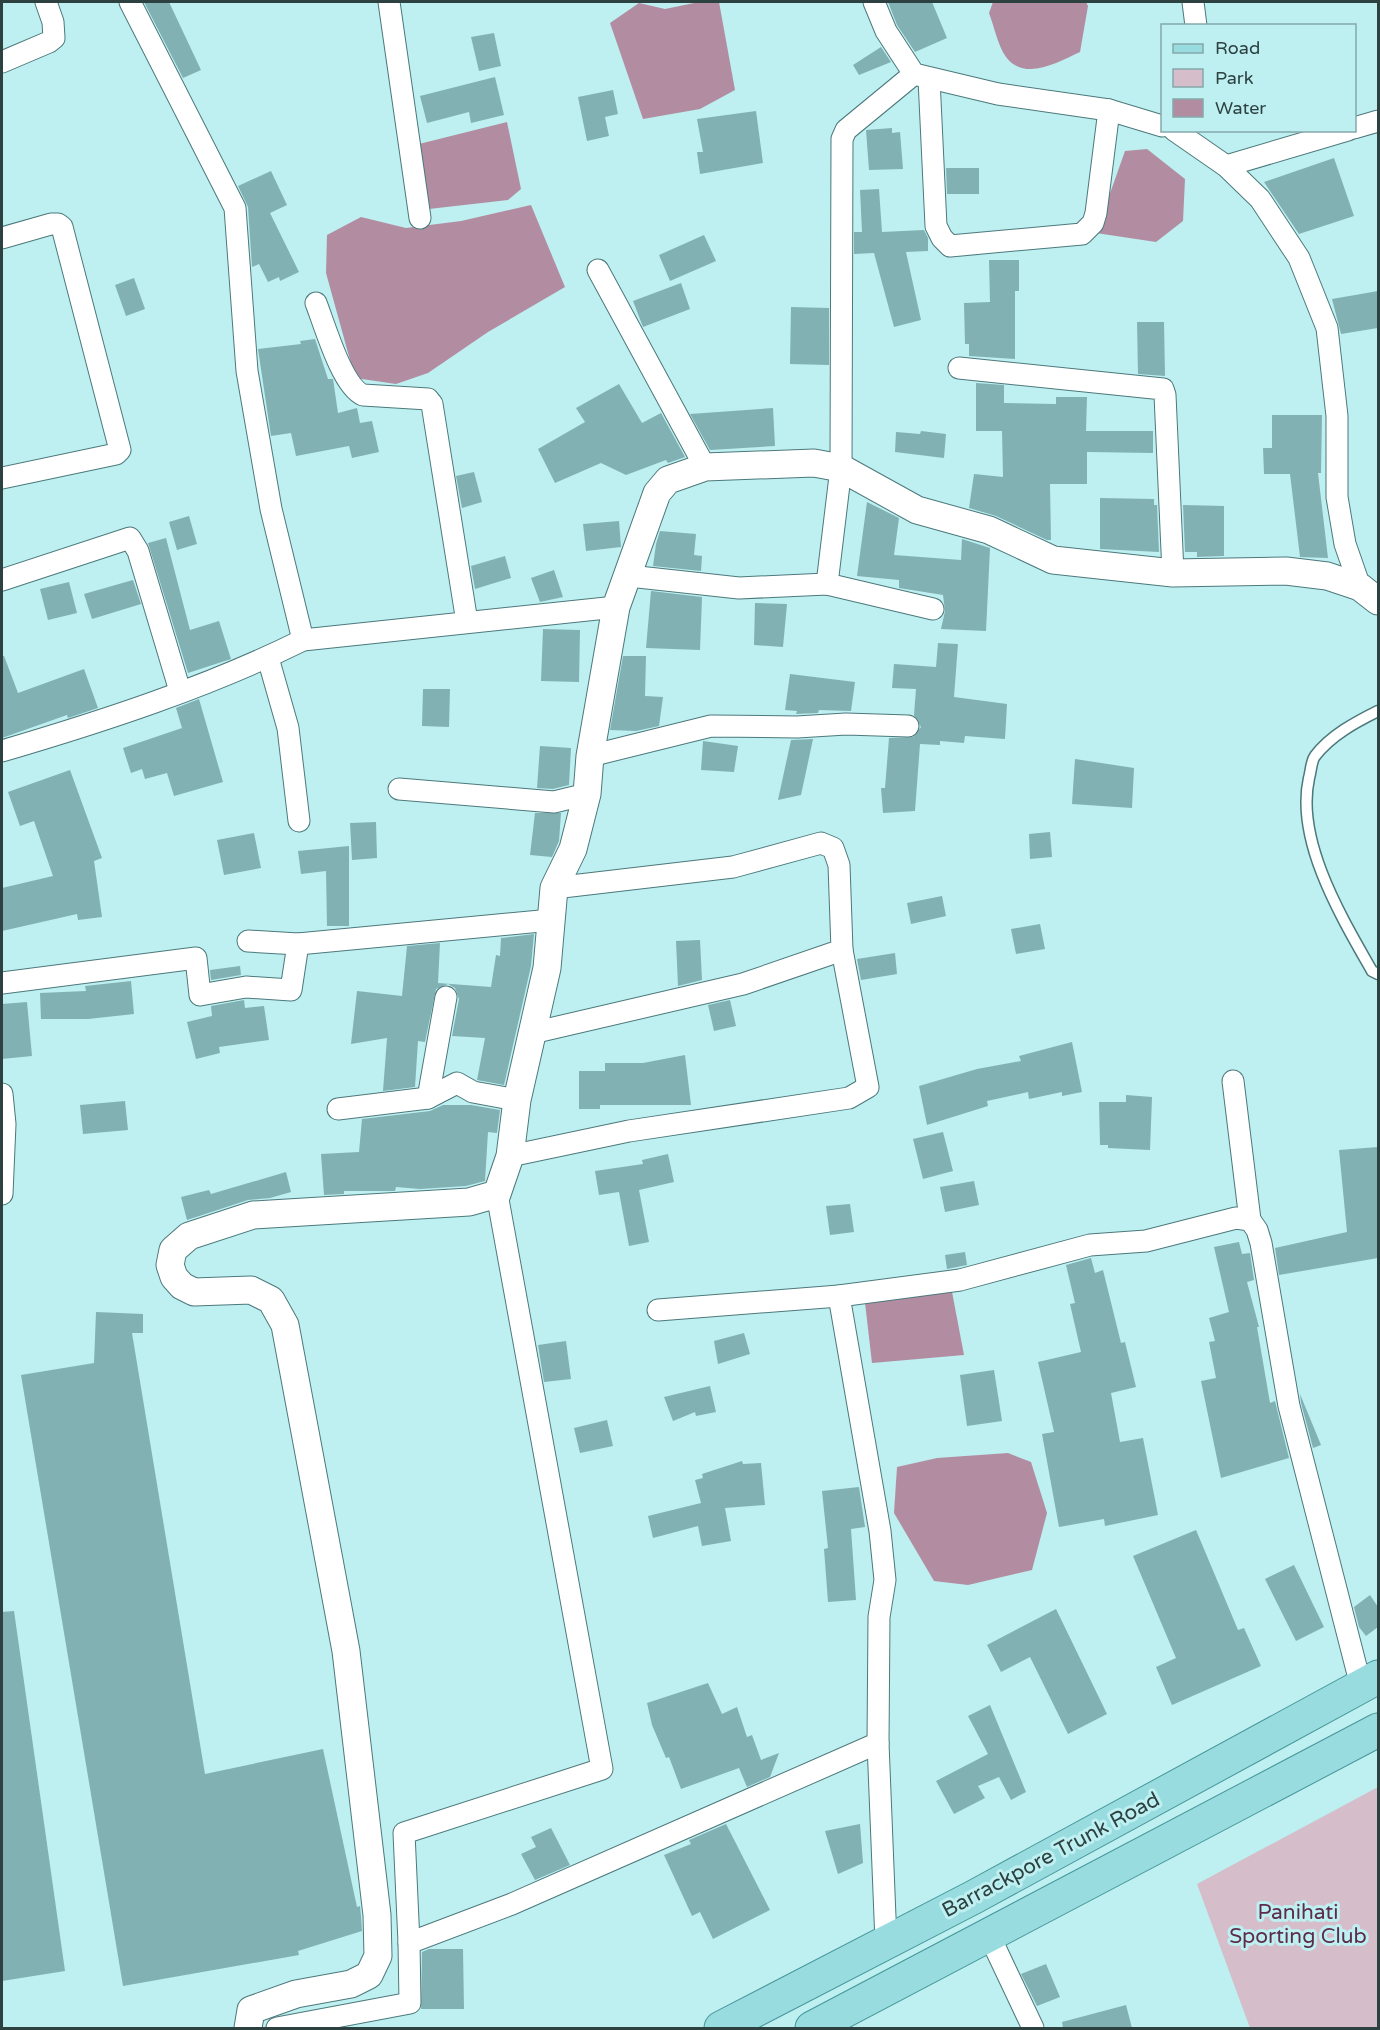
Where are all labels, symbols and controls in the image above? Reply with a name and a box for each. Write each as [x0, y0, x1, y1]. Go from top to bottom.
legend [1161, 24, 1356, 132]
text: Road [1215, 37, 1260, 59]
text: Park [1215, 67, 1254, 89]
text: Water [1215, 97, 1266, 119]
street label: Barrackpore Trunk Road [938, 1787, 1164, 1923]
park label: Panihati Sporting Club [1229, 1900, 1367, 1949]

